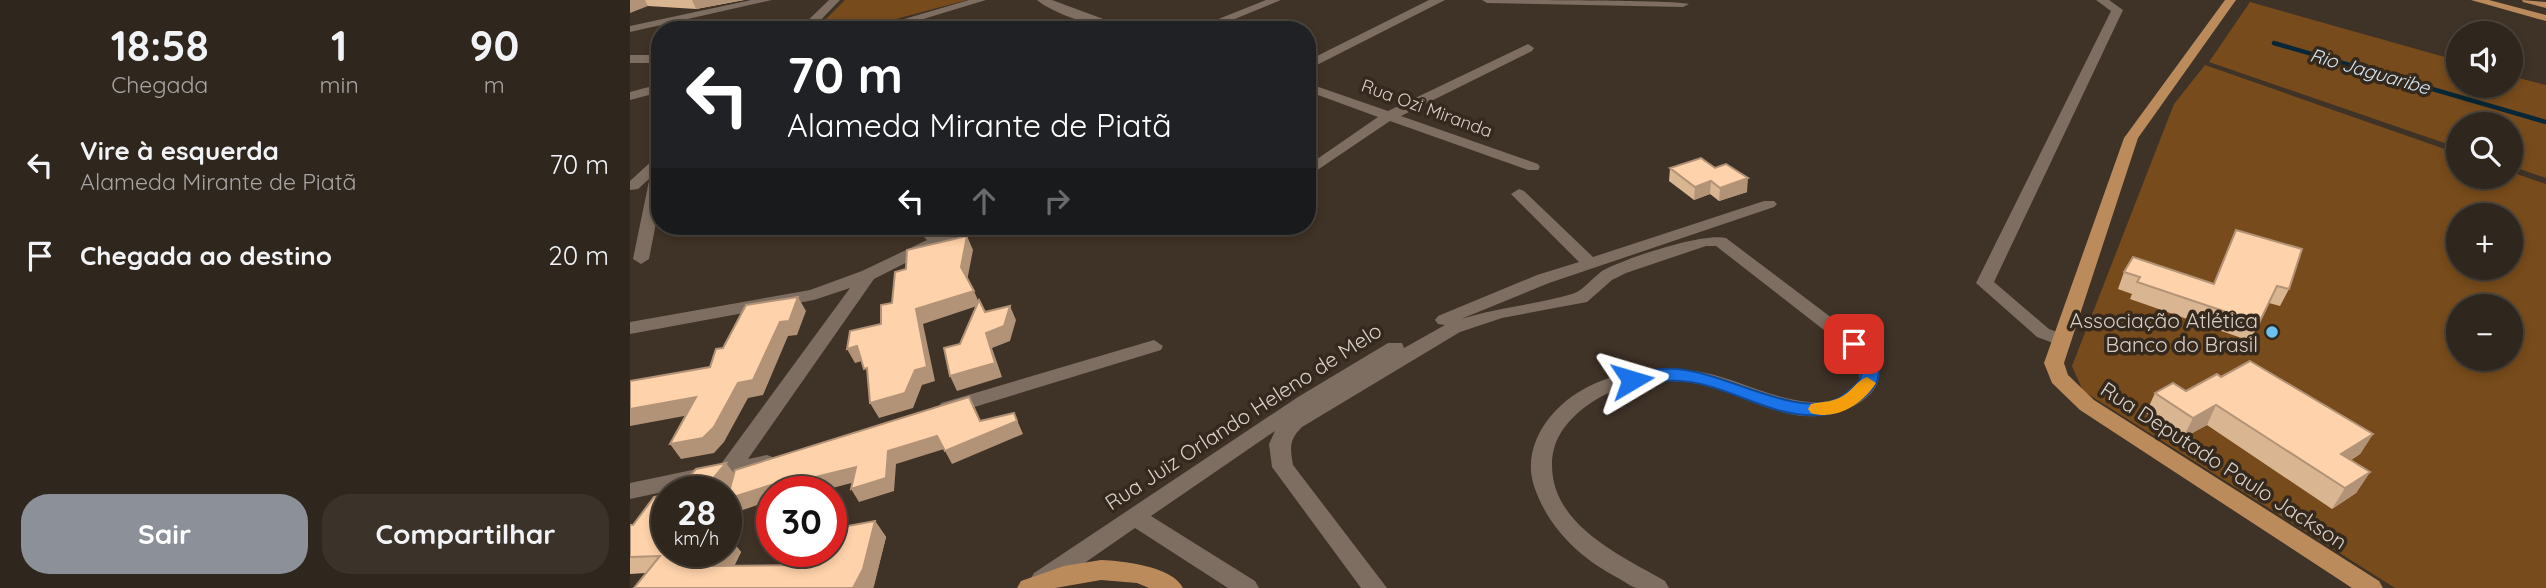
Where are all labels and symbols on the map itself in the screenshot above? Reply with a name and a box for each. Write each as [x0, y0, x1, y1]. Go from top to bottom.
water label: Rio Jaguaribe [2307, 42, 2434, 100]
street label: Rua Ozi Miranda [1358, 74, 1496, 142]
place label: Associação Atlética Banco do Brasil [2070, 307, 2258, 357]
pin [1824, 314, 1884, 374]
street label: Rua Juiz Orlando Heleno de Melo [1100, 317, 1386, 515]
marker: Associação Atlética Banco do Brasil [2264, 324, 2280, 340]
position arrow [1595, 343, 1669, 417]
street label: Rua Deputado Paulo Jackson [2096, 376, 2352, 554]
speed limit sign: 30 [756, 476, 847, 567]

